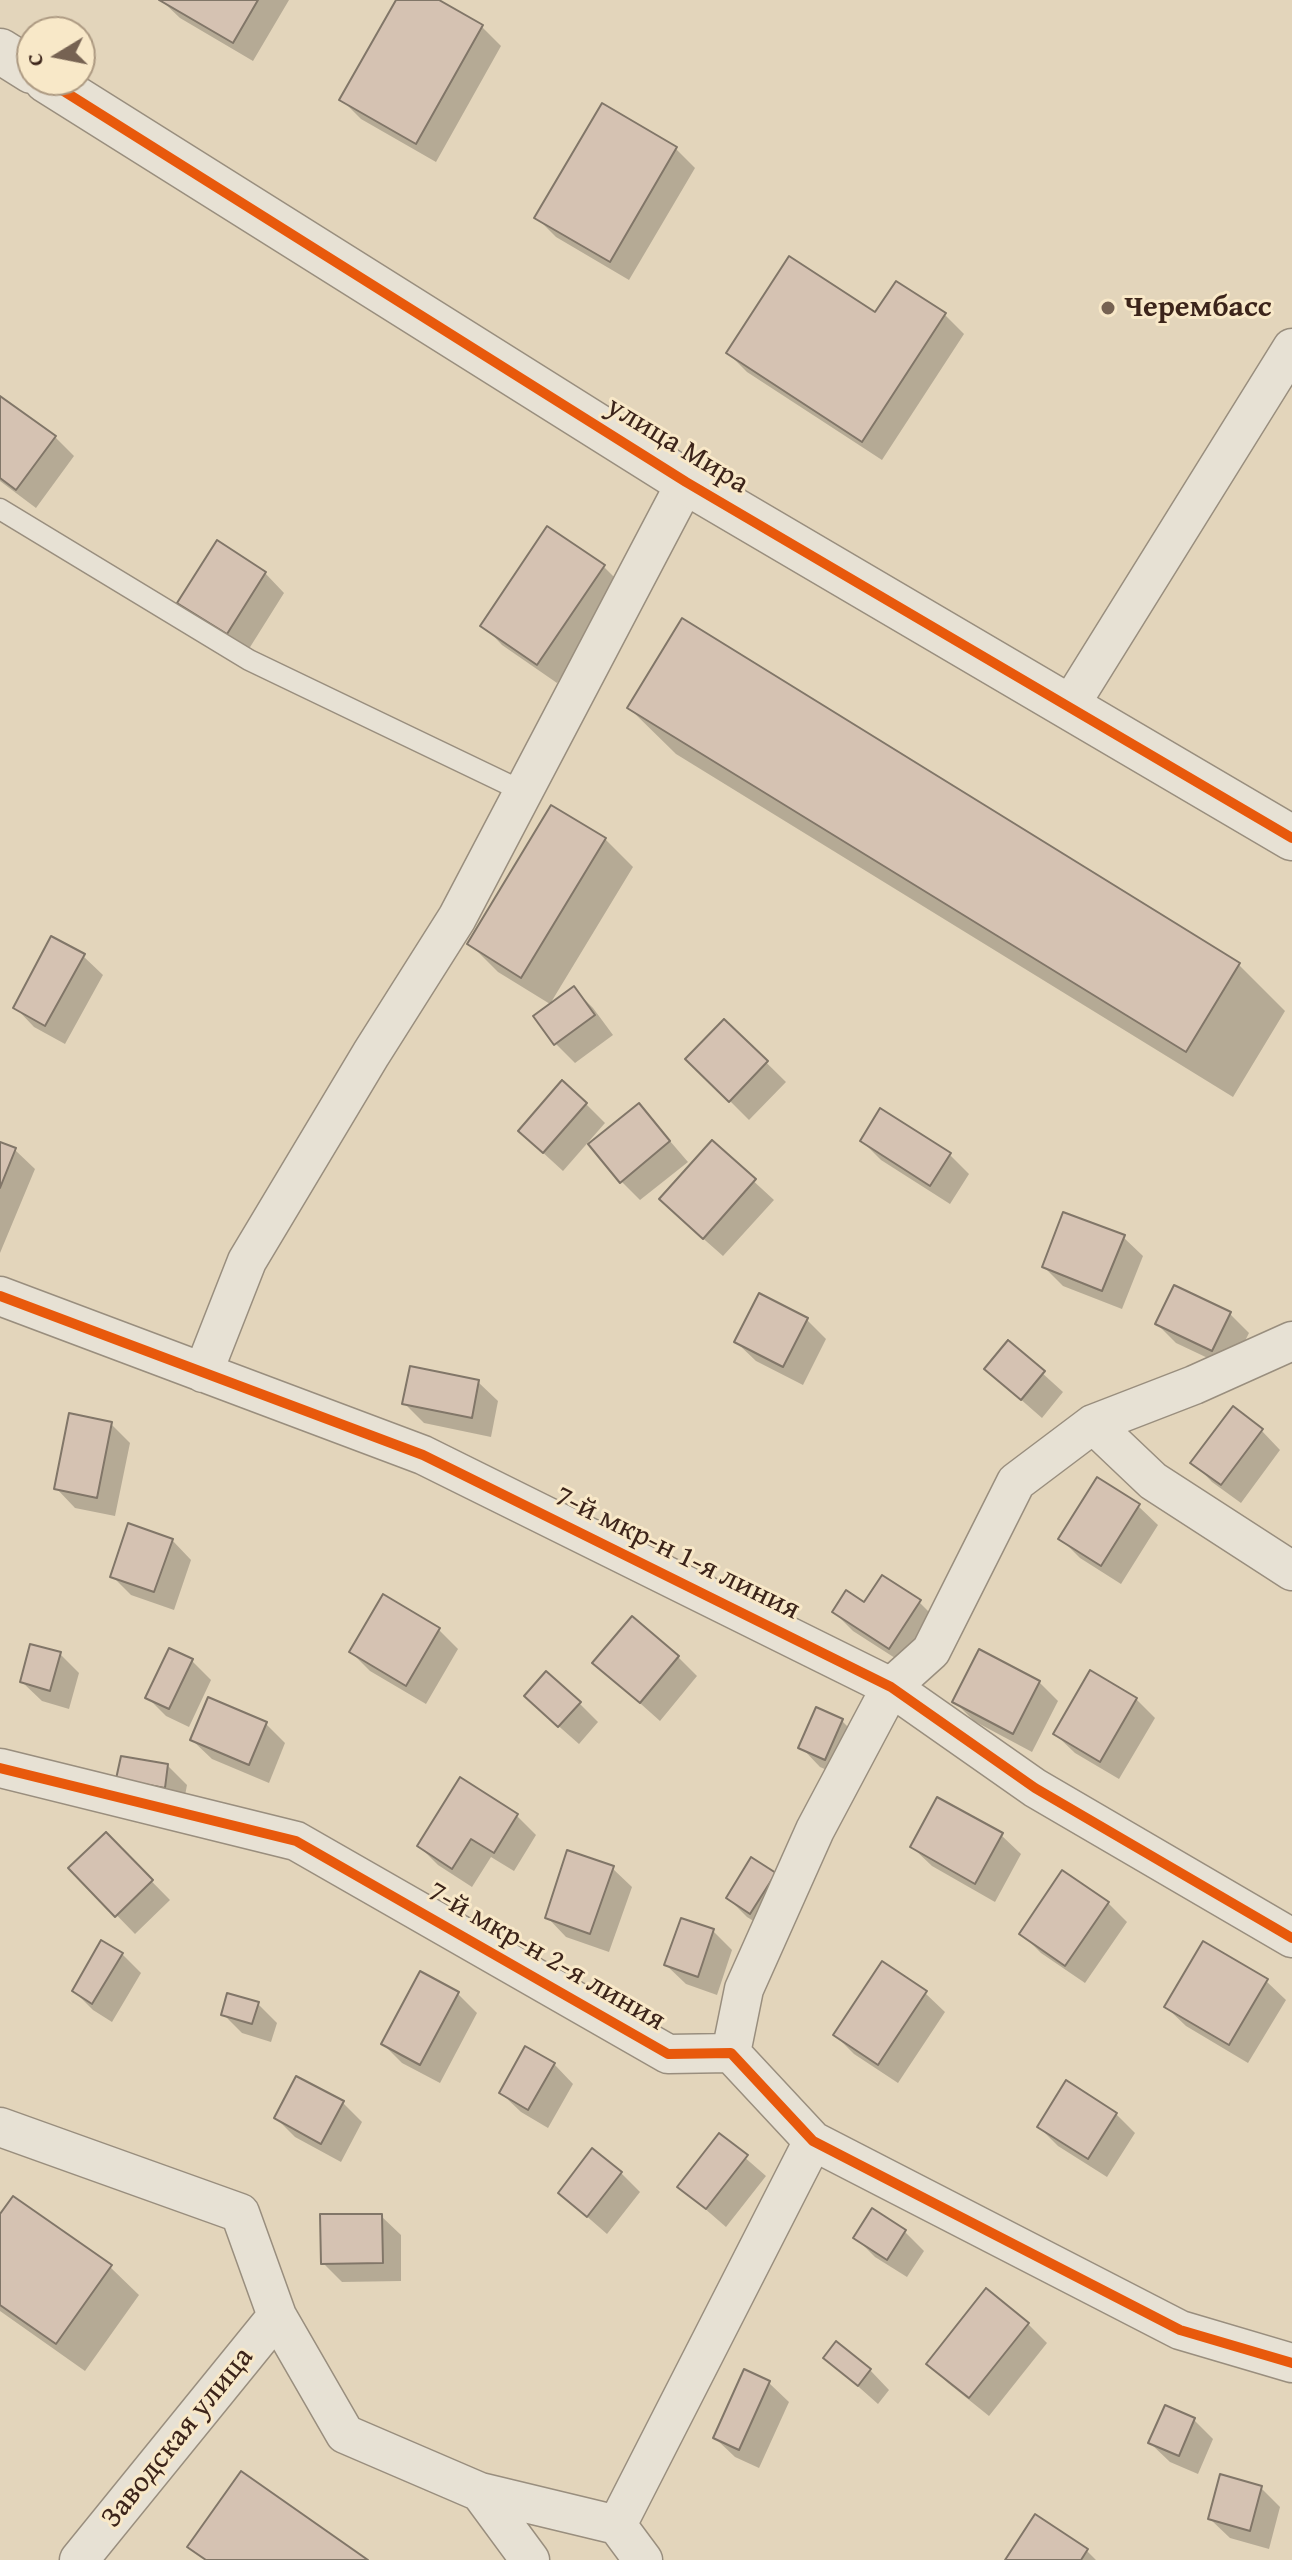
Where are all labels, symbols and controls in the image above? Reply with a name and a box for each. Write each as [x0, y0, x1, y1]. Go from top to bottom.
north arrow [16, 16, 96, 96]
text: С [17, 51, 51, 69]
place label: Черембасс [1124, 290, 1272, 326]
marker: Черембасс [1099, 299, 1117, 317]
street label: улица Мира [599, 390, 755, 502]
street label: 7-й мкр-н 1-я линия [549, 1479, 805, 1629]
street label: 7-й мкр-н 2-я линия [421, 1874, 671, 2040]
street label: Заводская улица [94, 2340, 262, 2536]

